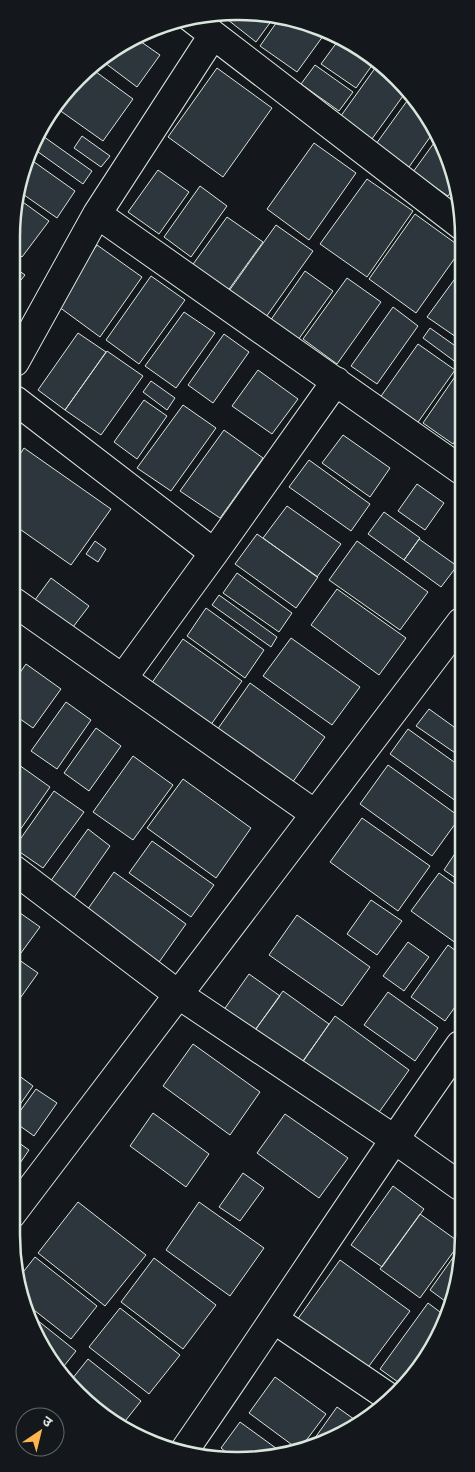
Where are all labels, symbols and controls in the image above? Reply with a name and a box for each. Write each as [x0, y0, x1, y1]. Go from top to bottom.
north arrow [15, 1407, 65, 1457]
text: उ [40, 1412, 57, 1431]

